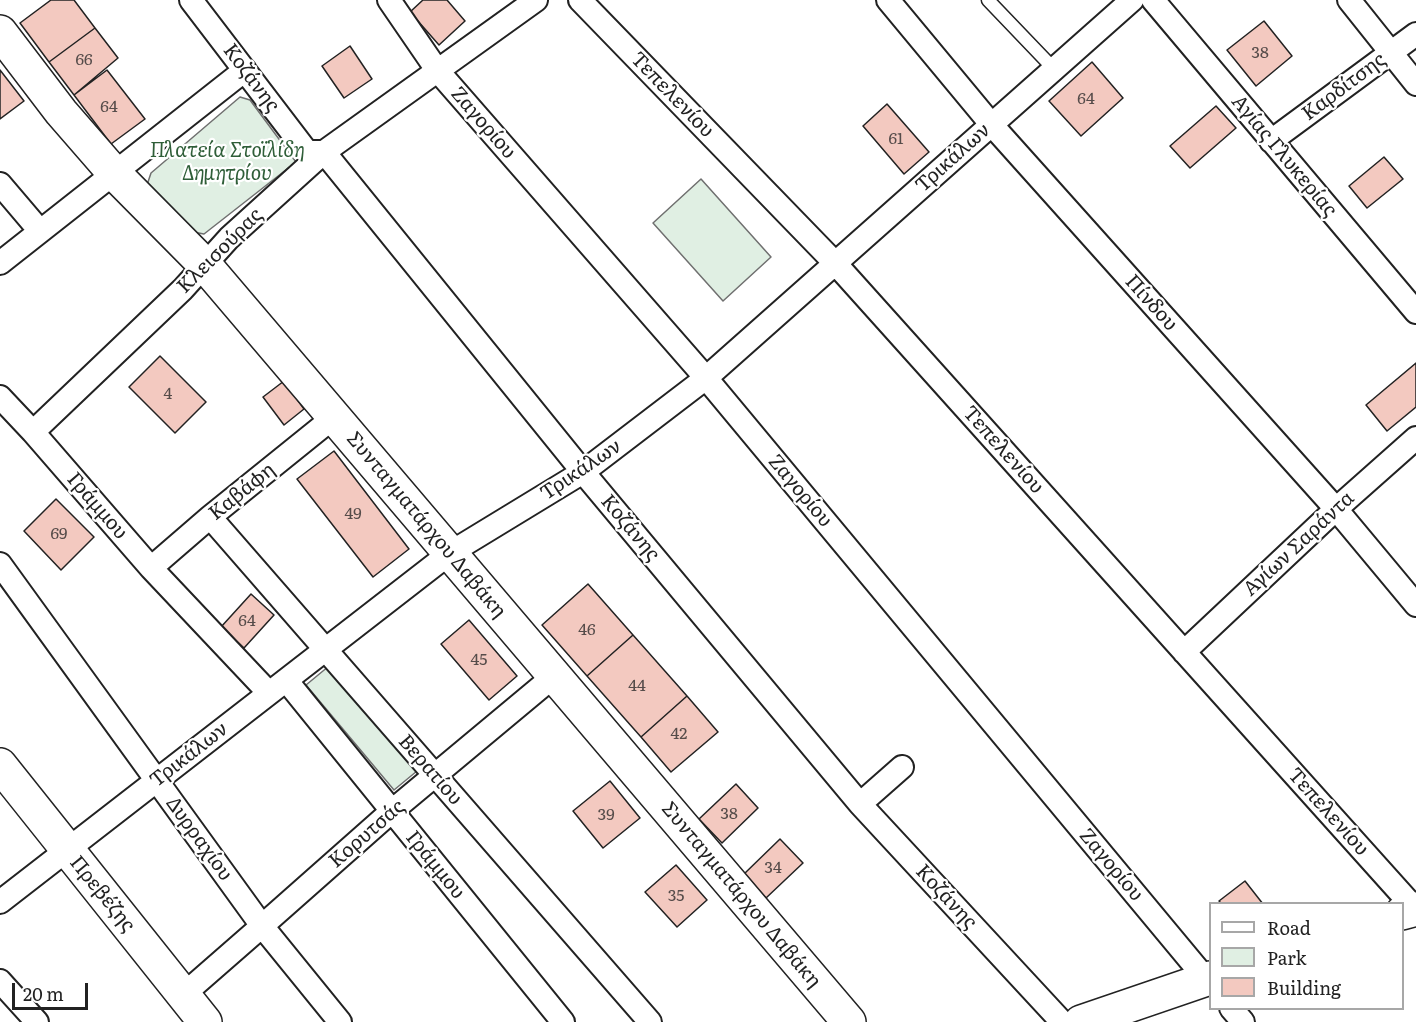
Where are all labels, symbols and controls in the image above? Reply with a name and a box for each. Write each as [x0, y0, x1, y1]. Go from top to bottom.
street label: Κοζάνης [218, 39, 284, 117]
house number: 38 [1251, 43, 1269, 63]
street label: Τεπελενίου [625, 47, 719, 143]
street label: Καρδίτσης [1297, 48, 1391, 126]
house number: 66 [75, 50, 93, 70]
street label: Ζαγορίου [445, 82, 521, 164]
house number: 64 [1077, 89, 1095, 109]
street label: Αγίας Γλυκερίας [1226, 90, 1342, 222]
house number: 64 [100, 97, 118, 117]
street label: Τρικάλων [911, 118, 995, 198]
house number: 61 [888, 129, 904, 149]
park label: Πλατεία Στοϊλίδη Δημητρίου [150, 139, 304, 186]
street label: Κλεισούρας [172, 203, 268, 299]
street label: Πίνδου [1120, 270, 1182, 336]
house number: 4 [164, 384, 172, 404]
street label: Τεπελενίου [958, 401, 1048, 499]
street label: Συνταγματάρχου Δαβάκη [341, 427, 511, 623]
street label: Τρικάλων [536, 434, 626, 506]
street label: Ζαγορίου [763, 450, 837, 532]
street label: Καβάφη [204, 458, 280, 526]
street label: Γράμμου [62, 468, 132, 544]
street label: Αγίων Σαράντα [1238, 486, 1360, 602]
street label: Κοζάνης [595, 490, 665, 566]
house number: 49 [344, 504, 362, 524]
house number: 69 [51, 524, 67, 544]
house number: 64 [238, 611, 256, 631]
house number: 46 [578, 620, 596, 640]
house number: 45 [471, 650, 487, 670]
house number: 44 [628, 676, 646, 696]
street label: Τρικάλων [145, 717, 233, 793]
house number: 42 [671, 724, 687, 744]
street label: Βερατίου [393, 730, 467, 810]
street label: Τεπελενίου [1283, 763, 1373, 861]
street label: Δυρραχίου [161, 793, 237, 885]
street label: Κορυτσάς [324, 795, 410, 873]
street label: Συνταγματάρχου Δαβάκη [656, 797, 826, 993]
house number: 38 [720, 804, 738, 824]
house number: 39 [597, 805, 615, 825]
street label: Ζαγορίου [1074, 824, 1148, 906]
street label: Γράμμου [400, 826, 470, 904]
street label: Πρεβέζης [64, 851, 140, 937]
house number: 34 [764, 858, 782, 878]
street label: Κοζάνης [910, 860, 982, 934]
house number: 35 [668, 886, 684, 906]
legend [1209, 902, 1404, 1010]
text: Road [1267, 914, 1311, 941]
text: Park [1267, 944, 1306, 971]
scale bar [15, 971, 92, 1009]
text: Building [1267, 974, 1341, 1001]
text: 20 m [23, 980, 64, 1007]

